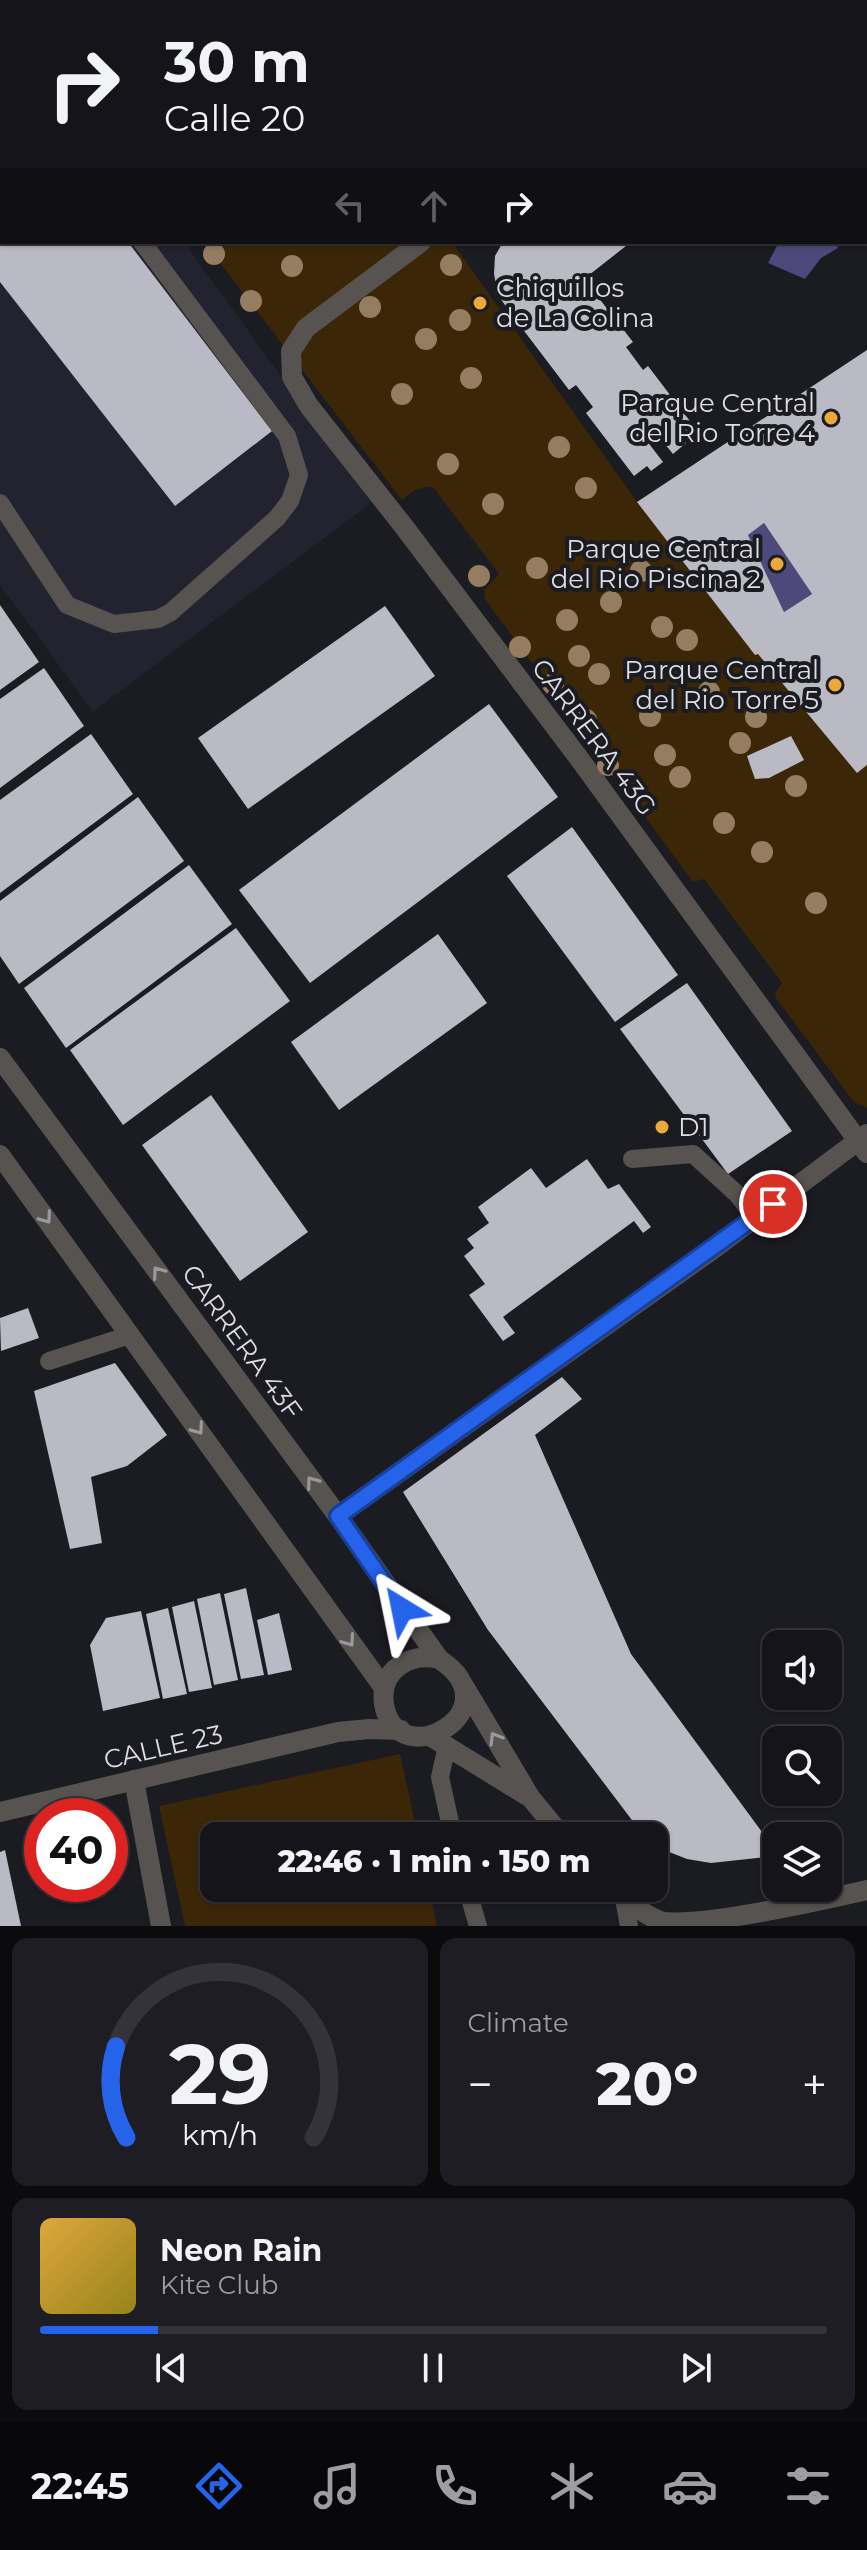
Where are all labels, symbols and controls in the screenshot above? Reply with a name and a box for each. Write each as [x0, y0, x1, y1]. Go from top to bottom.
text: 30 m [164, 28, 310, 96]
icon: right [32, 32, 136, 136]
text: Calle 20 [164, 96, 305, 140]
icon: left [328, 184, 372, 228]
icon: ahead [412, 184, 456, 228]
icon: right [496, 184, 540, 228]
place label: Chiquillos de La Colina [496, 272, 655, 334]
marker: Chiquillos de La Colina [471, 294, 489, 312]
place label: Parque Central del Rio Torre 4 [620, 387, 815, 449]
marker: Parque Central del Rio Torre 4 [822, 409, 840, 427]
place label: Parque Central del Rio Piscina 2 [551, 533, 761, 595]
marker: Parque Central del Rio Piscina 2 [768, 555, 786, 573]
street label: CARRERA 43G [525, 653, 663, 821]
place label: Parque Central del Rio Torre 5 [624, 654, 819, 716]
marker: Parque Central del Rio Torre 5 [826, 676, 844, 694]
place label: D1 [678, 1111, 709, 1143]
marker: D1 [653, 1118, 671, 1136]
pin [739, 1170, 807, 1238]
icon: arrive [751, 1182, 795, 1226]
one-way arrow [36, 1210, 50, 1224]
street label: CARRERA 43F [175, 1258, 309, 1426]
one-way arrow [153, 1267, 168, 1281]
one-way arrow [188, 1421, 202, 1435]
one-way arrow [308, 1476, 322, 1490]
position arrow [360, 1567, 444, 1651]
map controls [762, 1630, 842, 1902]
button: sound [762, 1630, 842, 1710]
one-way arrow [339, 1632, 354, 1647]
street label: CALLE 23 [101, 1718, 225, 1776]
button: search [762, 1726, 842, 1806]
one-way arrow [489, 1732, 505, 1747]
speed limit sign: 40 [24, 1798, 128, 1902]
button: layers [762, 1822, 842, 1902]
text: 22:46 · 1 min · 150 m [278, 1843, 590, 1880]
text: Climate [468, 2007, 569, 2039]
text: 29 [169, 2023, 271, 2125]
text: 20° [596, 2047, 698, 2120]
text: − [468, 2057, 493, 2111]
text: + [802, 2057, 827, 2111]
text: km/h [182, 2117, 258, 2152]
text: Neon Rain [160, 2232, 322, 2269]
text: Kite Club [160, 2269, 278, 2301]
icon: previous [149, 2346, 193, 2390]
icon: pause [411, 2346, 455, 2390]
icon: next [674, 2346, 718, 2390]
icon: directions [191, 2458, 247, 2514]
icon: music [309, 2458, 365, 2514]
icon: phone [427, 2458, 483, 2514]
icon: climate [544, 2458, 600, 2514]
icon: car [662, 2458, 718, 2514]
icon: filters [780, 2458, 836, 2514]
text: 22:45 [31, 2464, 129, 2508]

